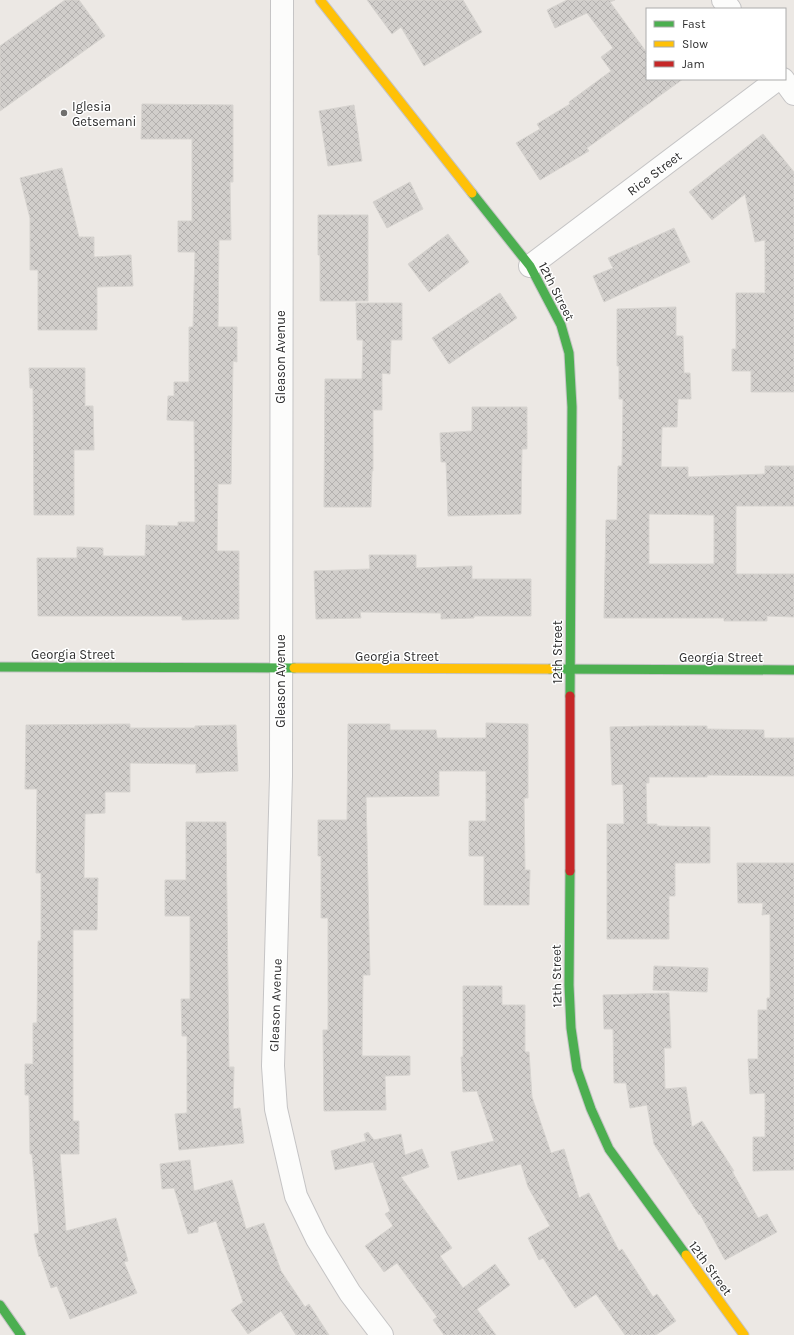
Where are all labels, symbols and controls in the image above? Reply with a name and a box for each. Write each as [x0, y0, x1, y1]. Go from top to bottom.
legend [646, 8, 786, 80]
text: Fast [682, 17, 706, 31]
text: Slow [682, 37, 708, 51]
text: Jam [682, 57, 705, 71]
place label: Iglesia Getsemani [72, 99, 136, 129]
marker: Iglesia Getsemani [59, 108, 69, 118]
street label: Rice Street [624, 148, 684, 199]
street label: 12th Street [535, 260, 578, 323]
street label: Gleason Avenue [273, 310, 288, 404]
street label: 12th Street [550, 620, 565, 684]
street label: Gleason Avenue [273, 634, 288, 728]
street label: Georgia Street [31, 647, 115, 662]
street label: Georgia Street [355, 649, 439, 664]
street label: Georgia Street [679, 650, 763, 665]
street label: 12th Street [548, 944, 565, 1008]
street label: Gleason Avenue [266, 958, 285, 1052]
street label: 12th Street [686, 1238, 735, 1298]

